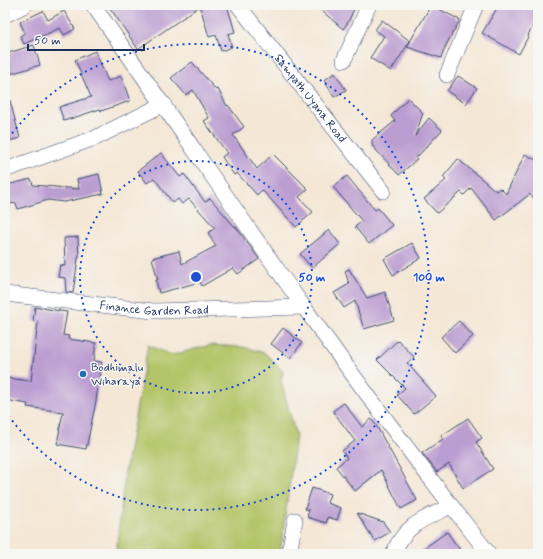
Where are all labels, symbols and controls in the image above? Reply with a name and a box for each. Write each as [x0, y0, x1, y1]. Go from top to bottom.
scale bar [28, 26, 144, 52]
text: 50 m [34, 33, 61, 49]
street label: Sampath Uyana Road [270, 51, 349, 146]
centre of rings [189, 270, 203, 284]
text: 50 m [299, 270, 326, 286]
text: 100 m [413, 270, 446, 286]
street label: Finance Garden Road [99, 298, 209, 320]
place label: Bodhimalu Wiharaya [91, 360, 144, 390]
marker: Bodhimalu Wiharaya [78, 369, 88, 379]

